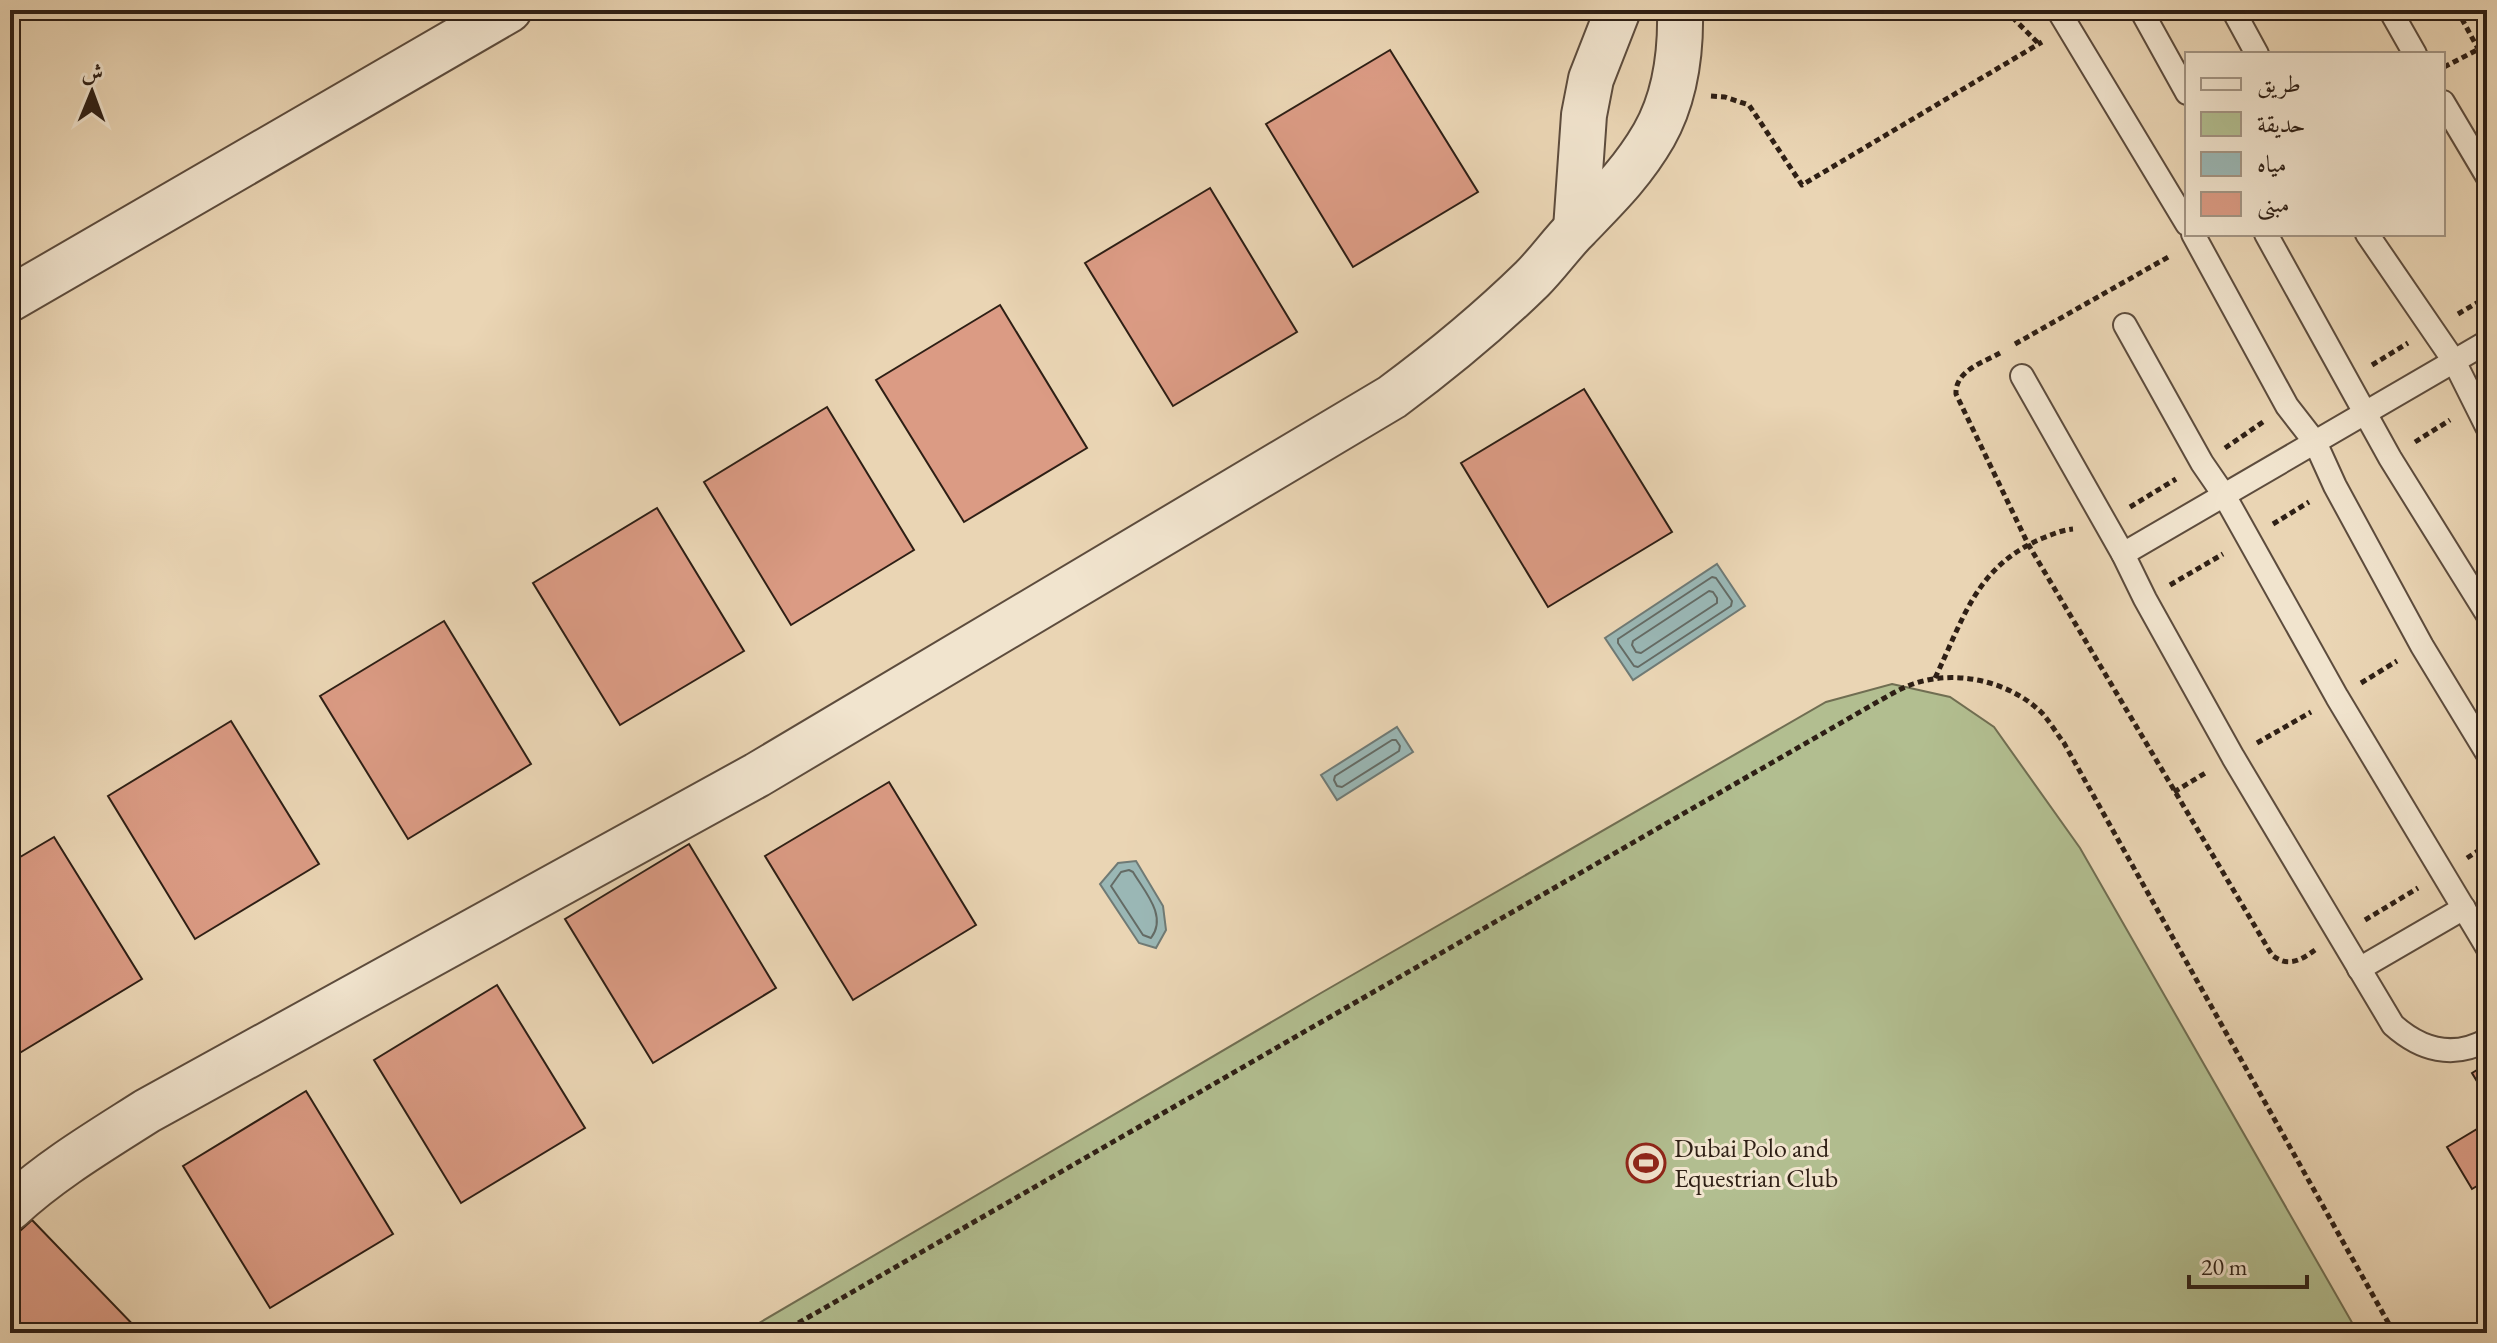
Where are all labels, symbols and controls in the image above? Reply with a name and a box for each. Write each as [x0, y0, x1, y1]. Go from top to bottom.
north arrow [52, 52, 132, 132]
legend [2185, 52, 2445, 236]
text: ش [81, 58, 104, 87]
text: طريق [2257, 68, 2301, 99]
text: حديقة [2257, 108, 2306, 139]
text: مياه [2257, 148, 2287, 179]
text: مبنى [2257, 188, 2290, 221]
place label: Dubai Polo and Equestrian Club [1674, 1131, 1838, 1195]
sports icon: Dubai Polo and Equestrian Club [1625, 1142, 1667, 1184]
scale bar [2189, 1239, 2307, 1289]
text: 20 m [2201, 1251, 2248, 1282]

